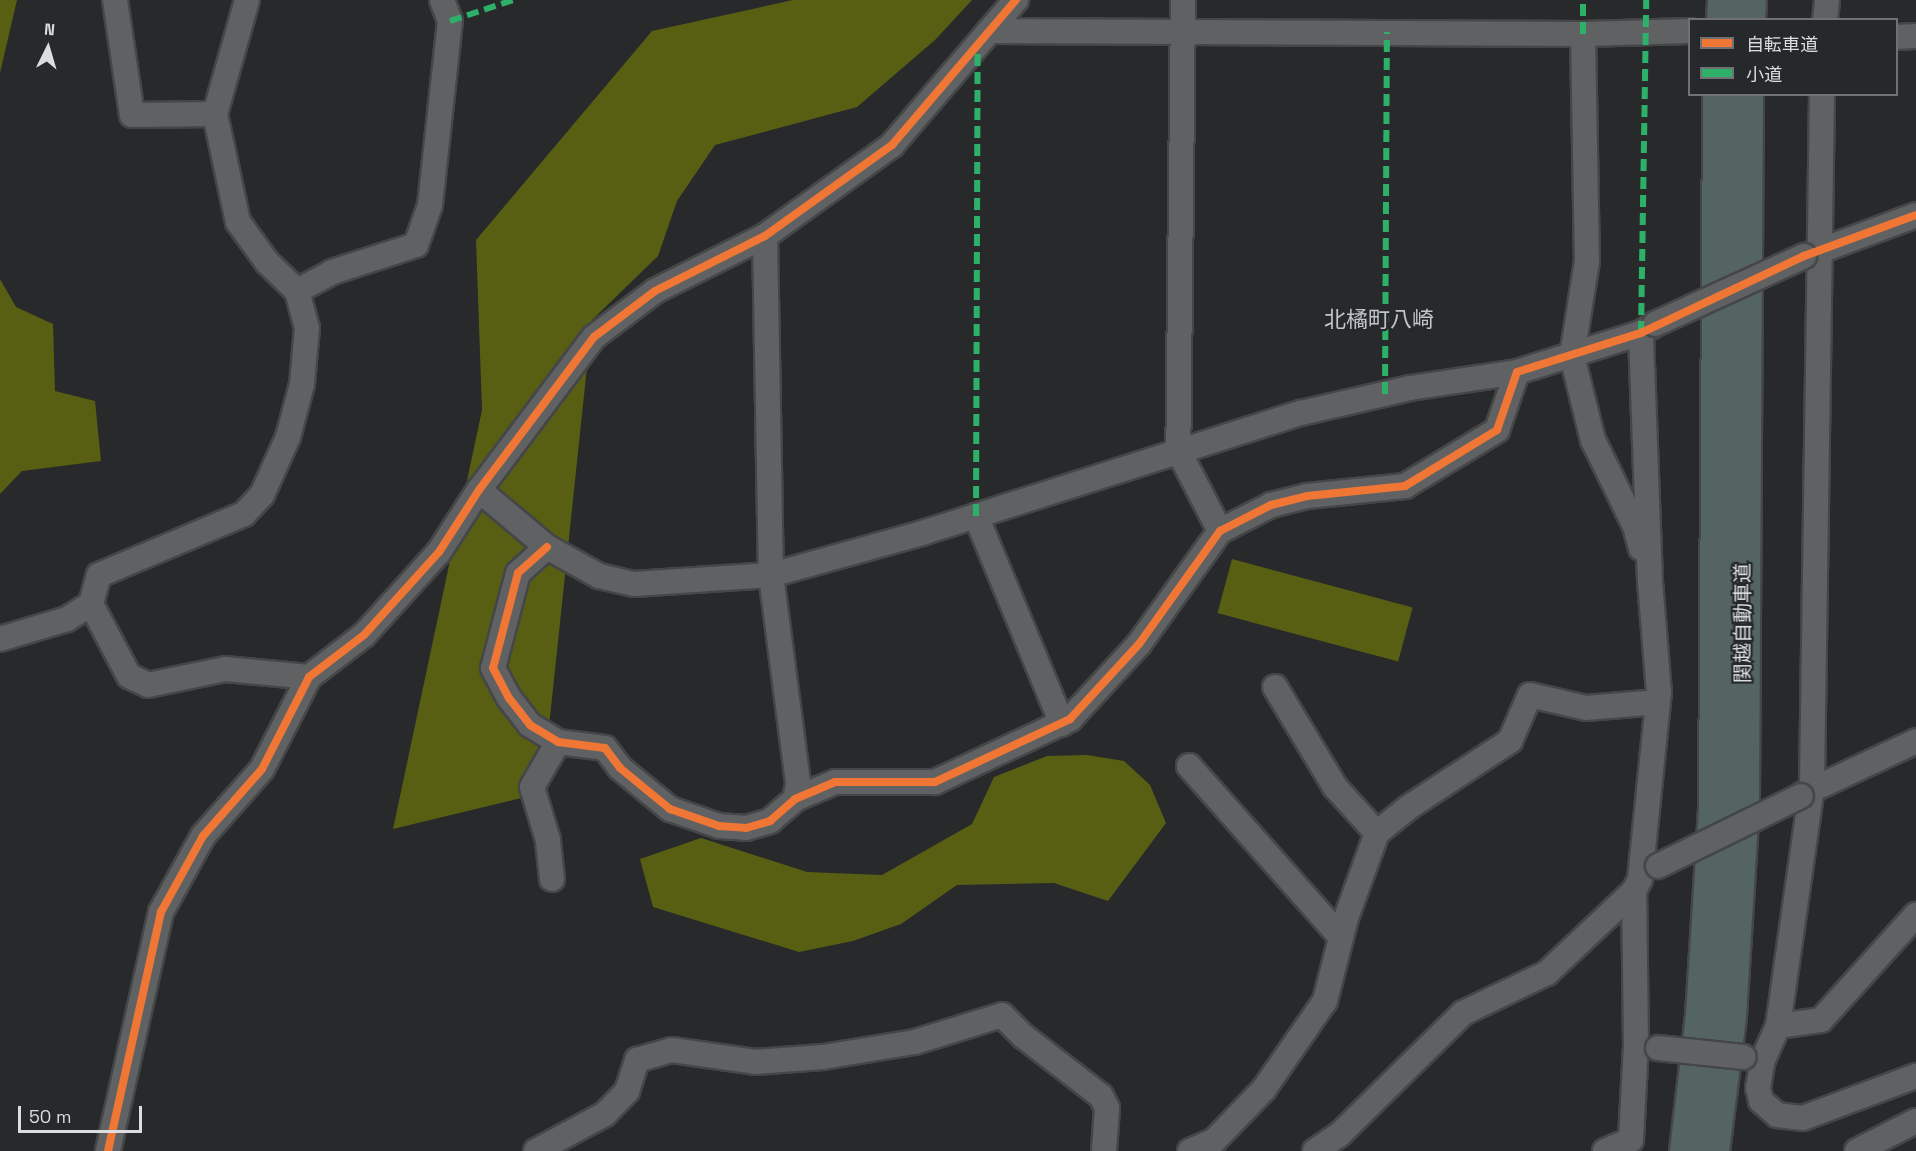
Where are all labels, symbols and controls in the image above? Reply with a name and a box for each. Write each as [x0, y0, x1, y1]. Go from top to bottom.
north arrow [18, 18, 78, 78]
legend [1688, 18, 1898, 96]
text: N [43, 19, 56, 40]
text: 自転車道 [1746, 33, 1818, 56]
text: 小道 [1746, 63, 1782, 86]
district label: 北橘町八崎 [1324, 307, 1434, 333]
street label: 関越自動車道 [1731, 563, 1755, 683]
scale bar [21, 1094, 146, 1132]
text: 50 m [29, 1105, 71, 1128]

